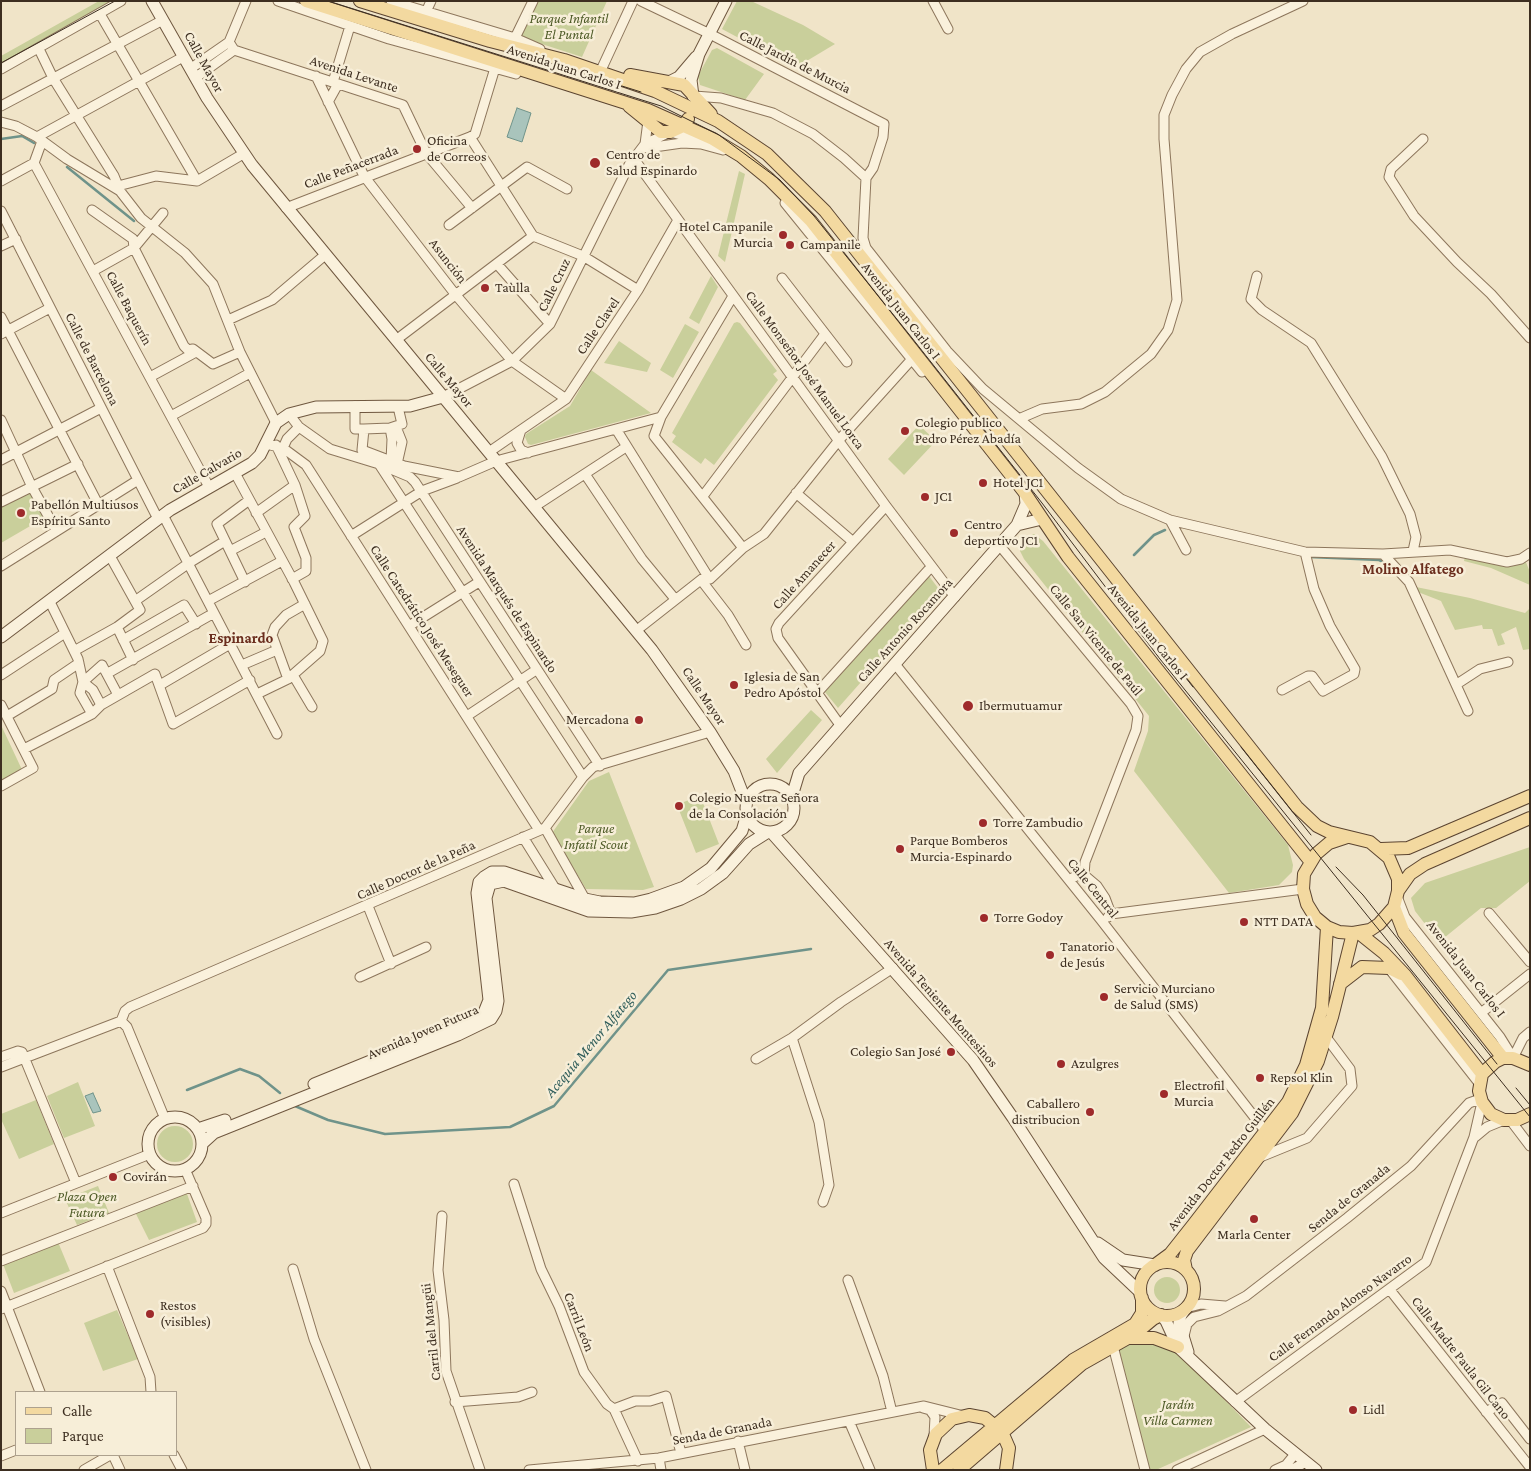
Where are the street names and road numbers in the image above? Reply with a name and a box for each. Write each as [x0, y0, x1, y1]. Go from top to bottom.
street label: Calle Jardín de Murcia [736, 27, 854, 97]
street label: Calle Mayor [180, 29, 228, 95]
street label: Avenida Juan Carlos I [505, 41, 623, 93]
street label: Avenida Levante [308, 52, 400, 96]
street label: Calle Peñacerrada [301, 141, 401, 193]
street label: Asunción [425, 235, 471, 287]
street label: Calle Cruz [534, 256, 574, 314]
street label: Avenida Juan Carlos I [858, 259, 944, 363]
street label: Calle Baquerín [102, 268, 156, 348]
street label: Calle Monseñor José Manuel Lorca [742, 287, 868, 453]
street label: Calle Clavel [573, 294, 623, 358]
street label: Calle de Barcelona [61, 310, 123, 408]
street label: Calle Mayor [421, 349, 477, 411]
street label: Calle Calvario [169, 444, 245, 498]
street label: Avenida Marqués de Espinardo [453, 522, 561, 676]
street label: Calle Amanecer [769, 537, 839, 613]
street label: Calle Catedrático José Meseguer [366, 542, 478, 700]
street label: Calle Antonio Rocamora [854, 574, 956, 686]
street label: Calle San Vicente de Paúl [1046, 581, 1146, 699]
street label: Avenida Juan Carlos I [1104, 581, 1192, 683]
street label: Calle Mayor [678, 663, 730, 729]
street label: Calle Doctor de la Peña [354, 836, 478, 904]
street label: Calle Central [1064, 855, 1122, 921]
street label: Avenida Juan Carlos I [1423, 917, 1509, 1021]
street label: Avenida Teniente Montesinos [881, 935, 1001, 1071]
street label: Avenida Joven Futura [365, 1001, 481, 1063]
street label: Avenida Doctor Pedro Guillén [1164, 1094, 1278, 1234]
street label: Senda de Granada [1305, 1160, 1393, 1236]
street label: Calle Fernando Alonso Navarro [1265, 1250, 1415, 1366]
street label: Carril del Mangüi [418, 1282, 444, 1382]
street label: Carril León [560, 1290, 598, 1354]
street label: Calle Madre Paula Gil Cano [1408, 1293, 1514, 1423]
street label: Senda de Granada [671, 1413, 773, 1449]

